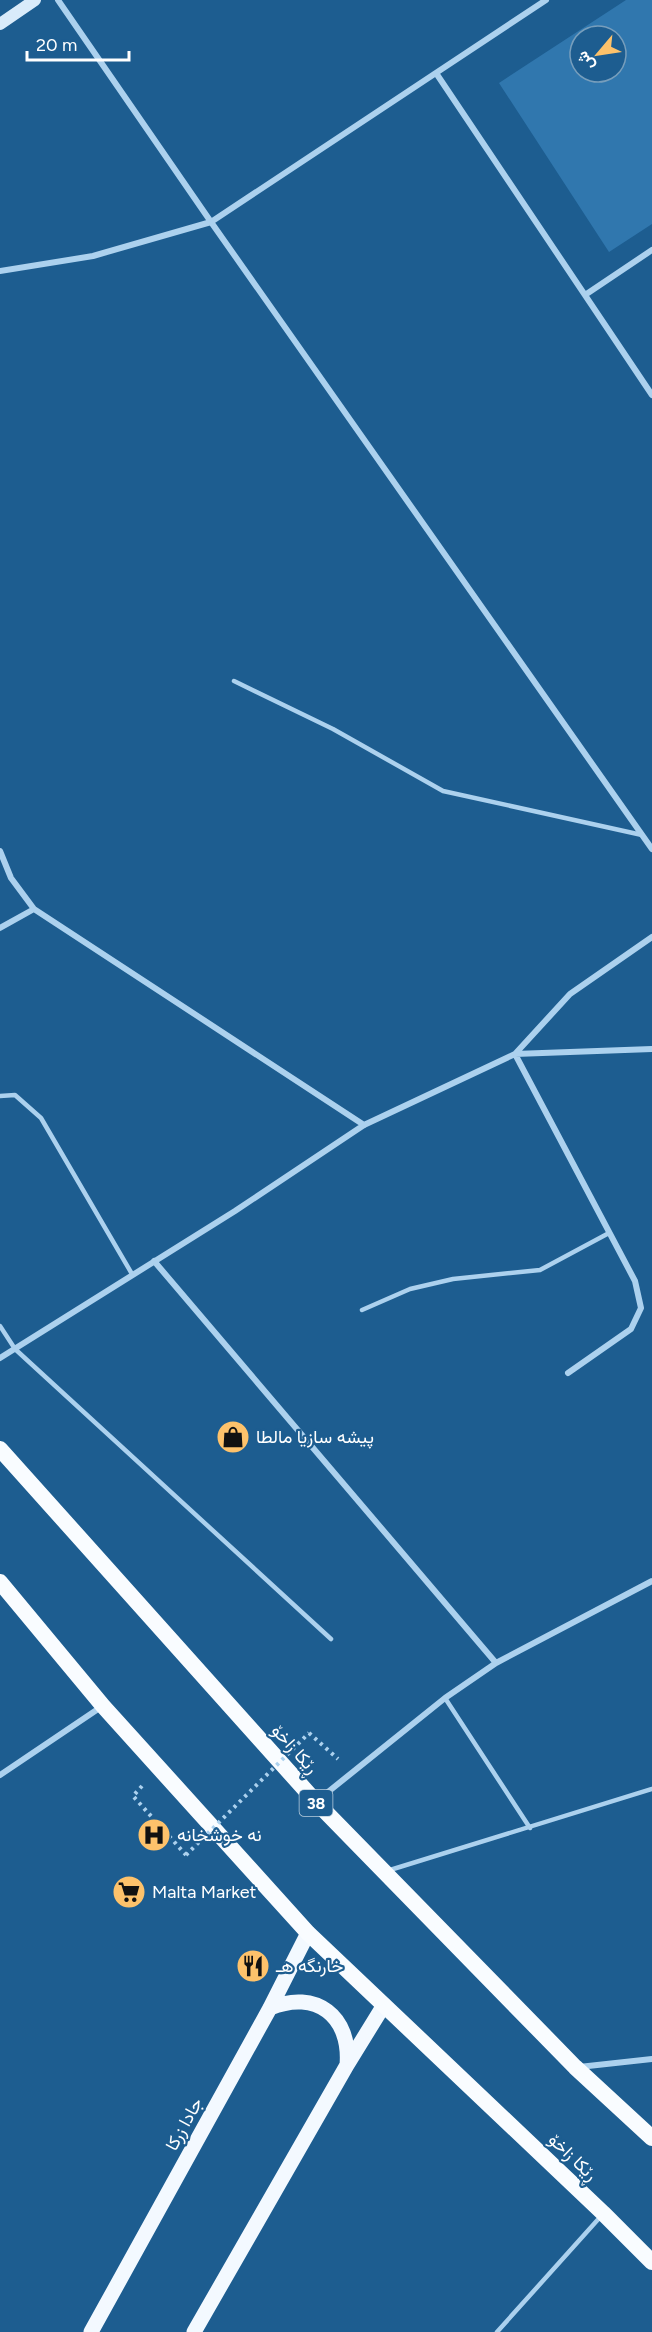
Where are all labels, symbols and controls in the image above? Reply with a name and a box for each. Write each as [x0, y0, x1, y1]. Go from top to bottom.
scale bar [27, 24, 129, 62]
north arrow [568, 24, 628, 84]
text: 20 m [36, 34, 77, 56]
text: ش [572, 48, 598, 74]
shop icon: پيشه سازيا مالطا [215, 1419, 251, 1455]
place label: پيشه سازيا مالطا [256, 1426, 374, 1449]
street label: ڕێکا زاخۆ [265, 1720, 323, 1780]
road number: 38 [300, 1790, 332, 1816]
hospital icon: نه خوشخانه [136, 1817, 172, 1853]
place label: نه خوشخانه [177, 1824, 262, 1846]
supermarket icon: Malta Market [111, 1874, 147, 1910]
place label: Malta Market [152, 1881, 257, 1903]
restaurant icon: خارنگه هـ [235, 1948, 271, 1984]
place label: خارنگه هـ [275, 1955, 343, 1977]
street label: جادا زرکا [161, 2094, 207, 2154]
street label: ڕێکا زاخۆ [542, 2128, 602, 2188]

